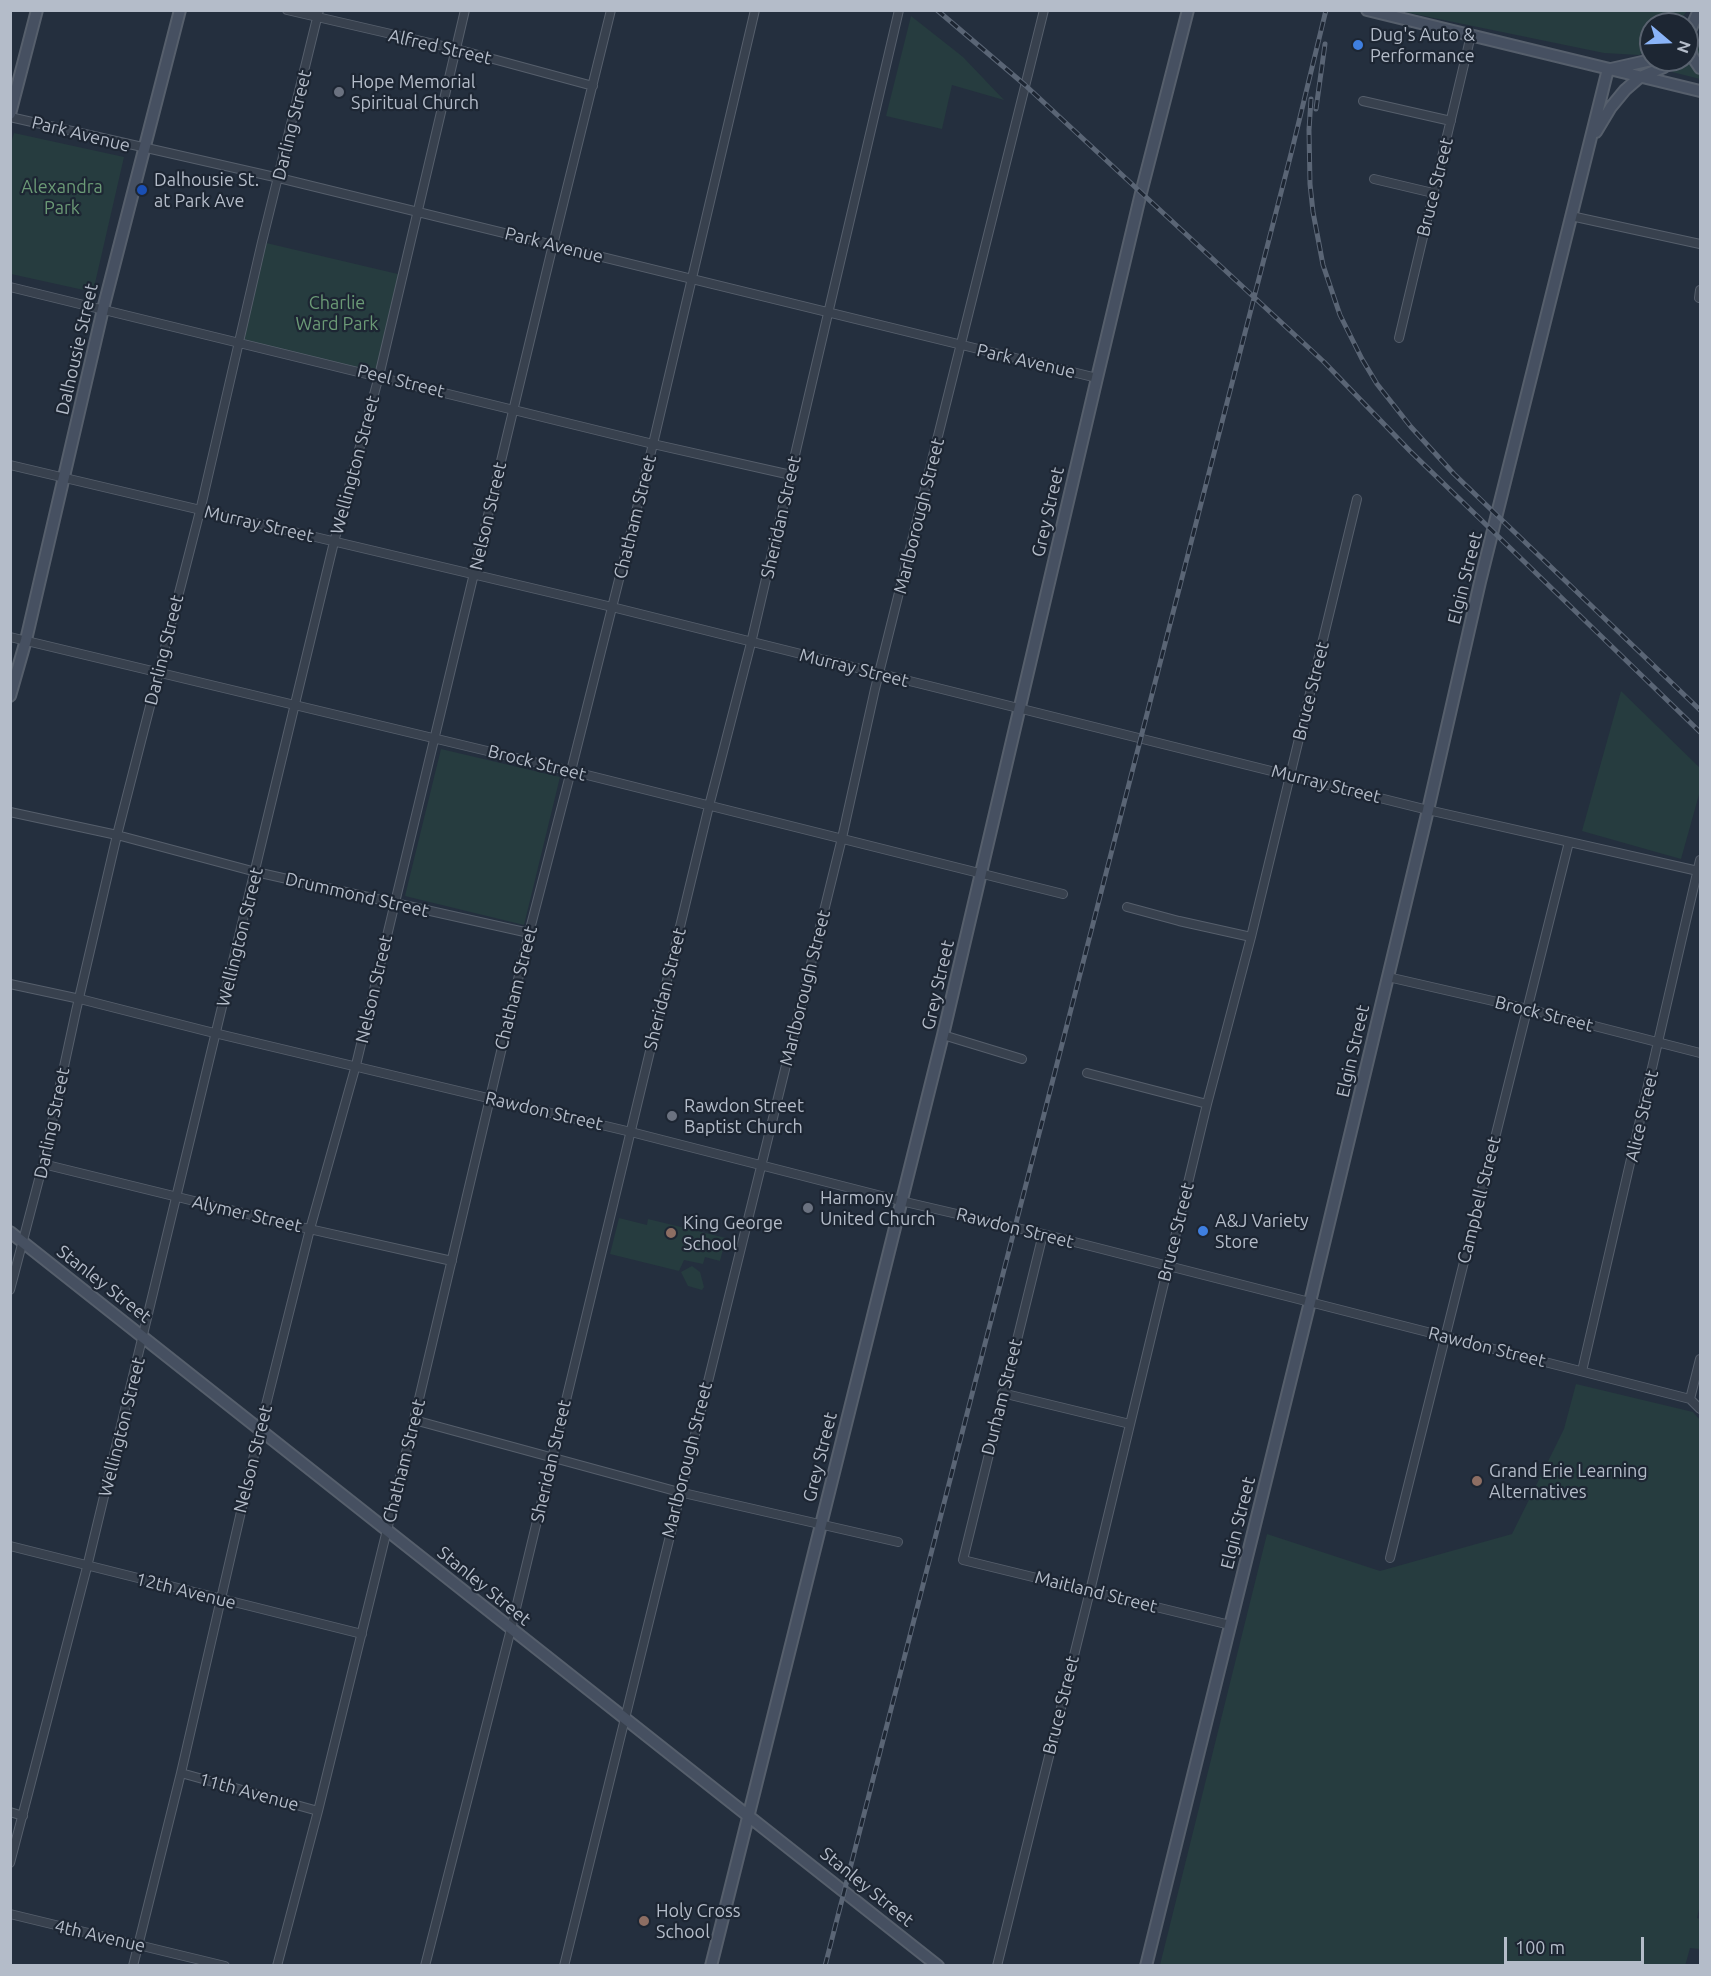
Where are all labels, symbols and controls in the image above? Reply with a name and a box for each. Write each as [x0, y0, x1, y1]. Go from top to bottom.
north arrow [1639, 12, 1699, 72]
place label: Dug's Auto & Performance [1370, 24, 1475, 66]
street label: Alfred Street [386, 25, 494, 69]
marker: Dug's Auto & Performance [1351, 38, 1365, 52]
text: N [1674, 39, 1695, 56]
street label: Darling Street [268, 68, 316, 182]
place label: Hope Memorial Spiritual Church [351, 71, 479, 113]
marker: Hope Memorial Spiritual Church [332, 85, 346, 99]
street label: Park Avenue [30, 111, 132, 157]
street label: Bruce Street [1412, 135, 1458, 239]
place label: Dalhousie St. at Park Ave [154, 169, 259, 212]
park label: Alexandra Park [21, 176, 103, 219]
marker: Dalhousie St. at Park Ave [135, 183, 149, 197]
street label: Park Avenue [503, 222, 605, 268]
street label: Dalhousie Street [51, 281, 103, 417]
park label: Charlie Ward Park [296, 292, 378, 334]
street label: Park Avenue [975, 339, 1077, 383]
street label: Peel Street [355, 360, 447, 402]
street label: Wellington Street [326, 393, 384, 537]
street label: Marlborough Street [889, 436, 949, 596]
street label: Chatham Street [609, 453, 661, 581]
street label: Sheridan Street [756, 454, 806, 580]
street label: Nelson Street [465, 460, 511, 572]
street label: Grey Street [1027, 465, 1069, 559]
street label: Murray Street [202, 501, 316, 547]
street label: Elgin Street [1443, 530, 1487, 626]
street label: Darling Street [140, 593, 188, 707]
street label: Bruce Street [1288, 639, 1334, 743]
street label: Murray Street [797, 644, 911, 692]
street label: Brock Street [486, 740, 588, 786]
street label: Murray Street [1269, 760, 1383, 808]
street label: Wellington Street [212, 865, 268, 1009]
street label: Drummond Street [283, 868, 431, 922]
street label: Marlborough Street [775, 908, 835, 1068]
street label: Chatham Street [490, 924, 542, 1052]
street label: Sheridan Street [639, 926, 691, 1052]
street label: Nelson Street [351, 933, 397, 1045]
street label: Grey Street [917, 938, 959, 1032]
street label: Brock Street [1493, 991, 1595, 1037]
street label: Elgin Street [1332, 1003, 1374, 1099]
street label: Darling Street [30, 1066, 74, 1180]
street label: Alice Street [1621, 1068, 1663, 1164]
street label: Rawdon Street [483, 1087, 605, 1135]
place label: Rawdon Street Baptist Church [684, 1095, 804, 1138]
marker: Rawdon Street Baptist Church [665, 1109, 679, 1123]
street label: Campbell Street [1453, 1134, 1505, 1266]
street label: Bruce Street [1153, 1180, 1199, 1284]
place label: Harmony United Church [820, 1187, 936, 1230]
street label: Alymer Street [190, 1191, 304, 1237]
marker: Harmony United Church [801, 1201, 815, 1215]
street label: Rawdon Street [954, 1203, 1076, 1253]
place label: A&J Variety Store [1215, 1210, 1309, 1252]
place label: King George School [683, 1212, 783, 1254]
marker: A&J Variety Store [1196, 1224, 1210, 1238]
marker: King George School [664, 1226, 678, 1240]
street label: Stanley Street [53, 1240, 155, 1328]
street label: Rawdon Street [1426, 1322, 1548, 1372]
street label: Durham Street [977, 1337, 1027, 1457]
street label: Wellington Street [94, 1355, 150, 1499]
street label: Marlborough Street [657, 1380, 717, 1540]
street label: Chatham Street [378, 1397, 430, 1525]
street label: Sheridan Street [526, 1398, 576, 1524]
street label: Nelson Street [229, 1403, 277, 1515]
street label: Grey Street [798, 1410, 842, 1504]
place label: Grand Erie Learning Alternatives [1489, 1460, 1648, 1502]
marker: Grand Erie Learning Alternatives [1470, 1474, 1484, 1488]
street label: Elgin Street [1216, 1475, 1260, 1571]
street label: Stanley Street [433, 1542, 535, 1630]
street label: Maitland Street [1032, 1566, 1160, 1618]
street label: 12th Avenue [134, 1568, 238, 1614]
street label: Bruce Street [1038, 1653, 1084, 1757]
street label: 11th Avenue [197, 1768, 301, 1816]
street label: Stanley Street [816, 1843, 918, 1931]
place label: Holy Cross School [656, 1900, 741, 1942]
marker: Holy Cross School [637, 1914, 651, 1928]
street label: 4th Avenue [53, 1915, 147, 1957]
scale bar [1507, 1925, 1646, 1963]
text: 100 m [1515, 1937, 1565, 1957]

